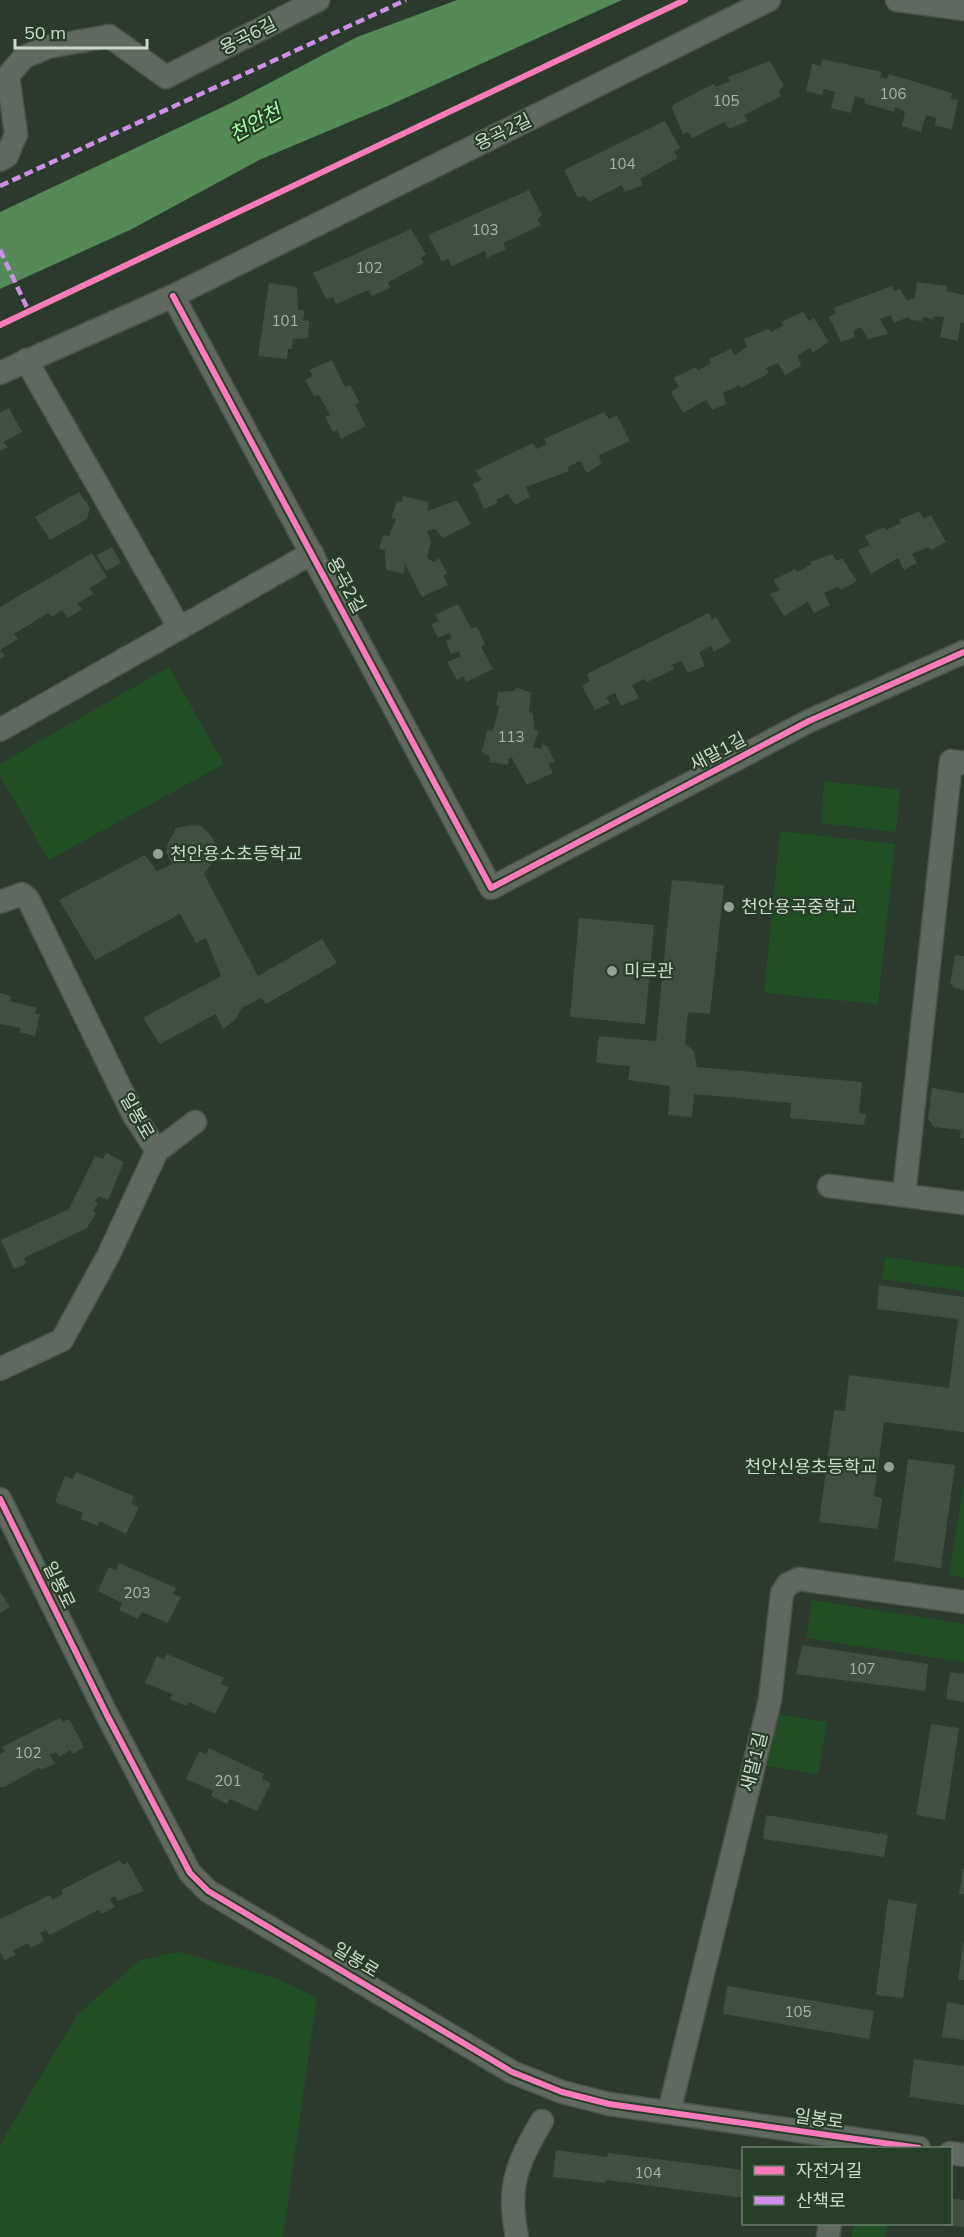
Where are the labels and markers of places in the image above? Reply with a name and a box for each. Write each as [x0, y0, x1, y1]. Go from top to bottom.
place label: 천안용소초등학교 [170, 842, 302, 865]
marker: 천안용소초등학교 [151, 847, 165, 861]
place label: 천안용곡중학교 [741, 895, 857, 918]
marker: 천안용곡중학교 [722, 900, 736, 914]
place label: 미르관 [624, 959, 674, 982]
marker: 미르관 [605, 964, 619, 978]
place label: 천안신용초등학교 [745, 1455, 877, 1478]
marker: 천안신용초등학교 [882, 1460, 896, 1474]

